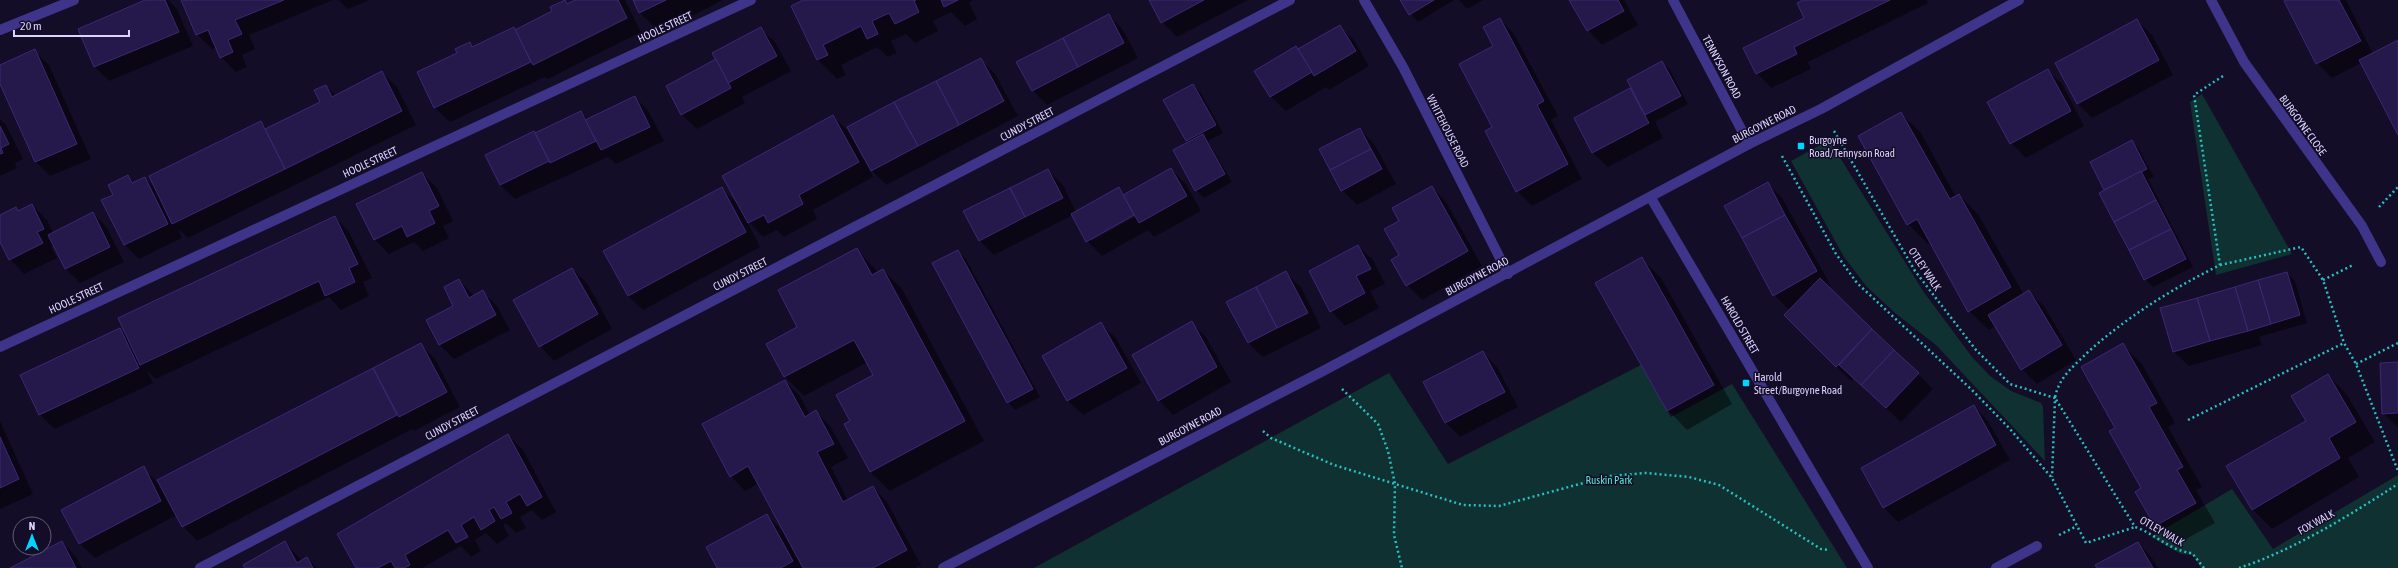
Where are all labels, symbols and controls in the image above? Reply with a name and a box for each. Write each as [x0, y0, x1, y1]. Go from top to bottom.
street label: HOOLE STREET [636, 9, 694, 45]
scale bar [14, 12, 129, 38]
text: 20 m [20, 19, 42, 33]
street label: TENNYSON ROAD [1700, 33, 1744, 101]
street label: WHITEHOUSE ROAD [1424, 93, 1472, 169]
street label: BURGOYNE CLOSE [2277, 93, 2329, 158]
street label: BURGOYNE ROAD [1730, 103, 1798, 145]
street label: CUNDY STREET [998, 105, 1056, 143]
place label: Burgoyne Road/Tennyson Road [1809, 134, 1895, 159]
marker: Burgoyne Road/Tennyson Road [1796, 141, 1806, 151]
street label: HOOLE STREET [341, 144, 399, 180]
street label: OTLEY WALK [1906, 245, 1944, 293]
street label: BURGOYNE ROAD [1443, 254, 1511, 298]
street label: CUNDY STREET [711, 255, 769, 293]
street label: HOOLE STREET [47, 280, 105, 316]
street label: HAROLD STREET [1719, 294, 1761, 356]
place label: Harold Street/Burgoyne Road [1754, 371, 1842, 396]
marker: Harold Street/Burgoyne Road [1741, 378, 1751, 388]
street label: CUNDY STREET [423, 404, 481, 442]
street label: BURGOYNE ROAD [1156, 404, 1224, 448]
park label: Ruskin Park [1586, 474, 1633, 486]
street label: FOX WALK [2296, 507, 2337, 537]
street label: OTLEY WALK [2138, 514, 2187, 549]
north arrow [12, 516, 52, 556]
text: N [29, 520, 35, 532]

